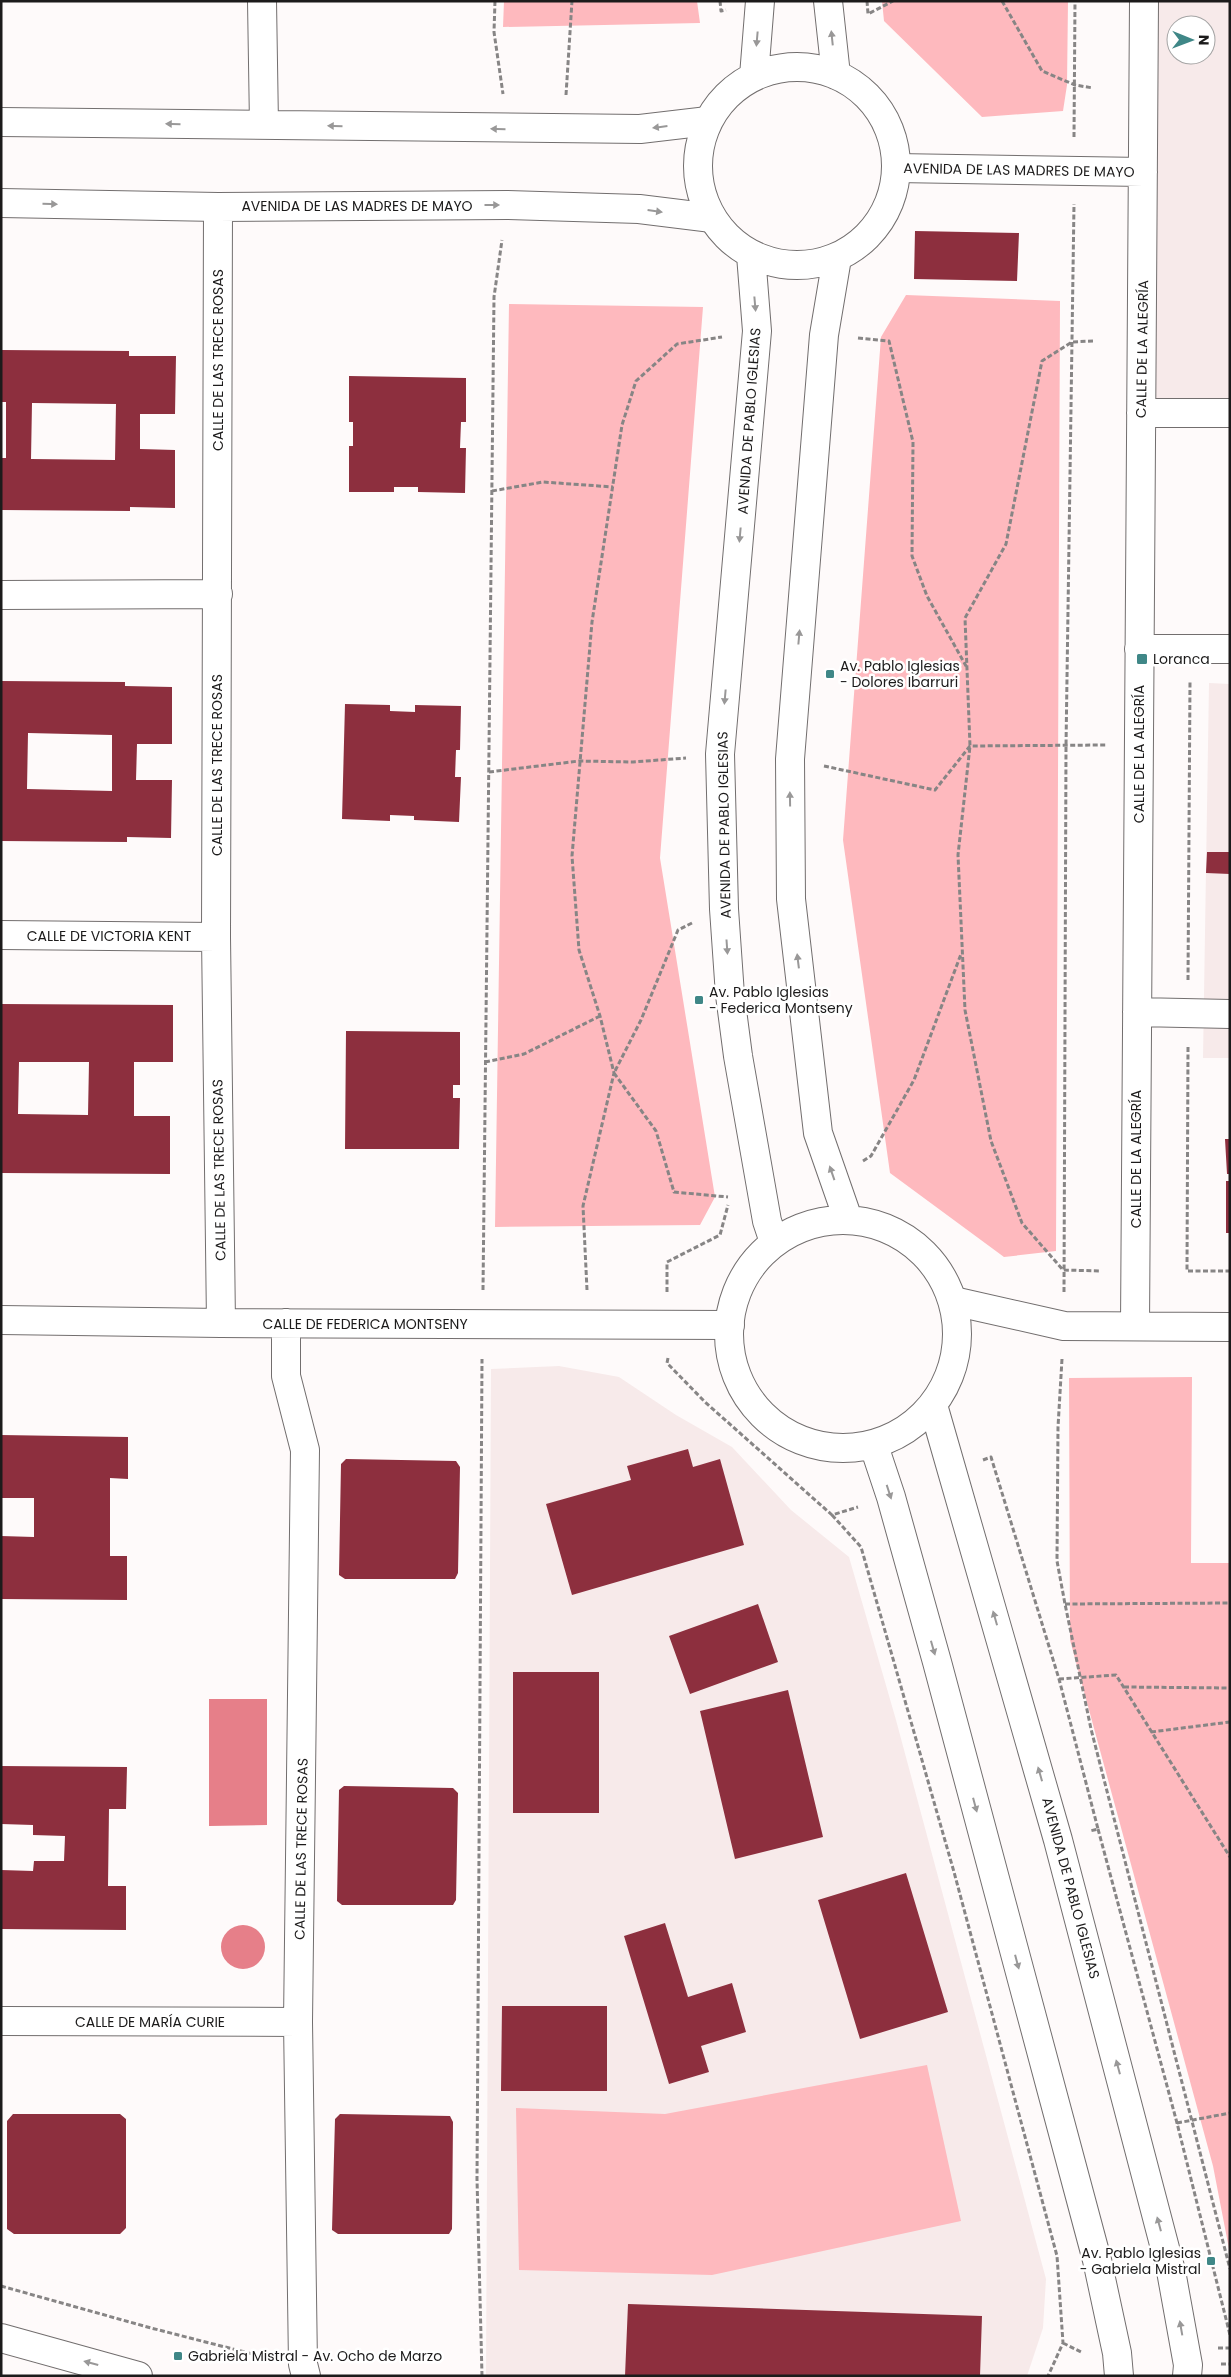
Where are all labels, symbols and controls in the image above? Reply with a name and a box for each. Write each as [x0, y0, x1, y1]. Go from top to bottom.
north arrow [1166, 15, 1216, 65]
one-way arrow [828, 30, 836, 46]
one-way arrow [753, 31, 761, 47]
text: N [1194, 35, 1214, 46]
one-way arrow [164, 120, 180, 128]
one-way arrow [327, 122, 343, 130]
one-way arrow [652, 123, 668, 131]
one-way arrow [489, 125, 505, 133]
street label: AVENIDA DE LAS MADRES DE MAYO [903, 158, 1135, 182]
street label: AVENIDA DE LAS MADRES DE MAYO [241, 196, 473, 216]
one-way arrow [42, 200, 58, 208]
one-way arrow [485, 201, 501, 209]
one-way arrow [647, 207, 663, 215]
street label: CALLE DE LAS TRECE ROSAS [208, 269, 228, 451]
street label: CALLE DE LA ALEGRÍA [1131, 280, 1153, 418]
one-way arrow [751, 296, 759, 312]
street label: AVENIDA DE PABLO IGLESIAS [732, 327, 766, 515]
one-way arrow [736, 528, 744, 544]
one-way arrow [795, 629, 803, 645]
place label: Loranca [1153, 649, 1210, 669]
marker: Loranca [1135, 652, 1149, 666]
place label: Av. Pablo Iglesias - Dolores Ibarruri [840, 656, 960, 692]
marker: Av. Pablo Iglesias - Dolores Ibarruri [824, 668, 836, 680]
street label: CALLE DE LAS TRECE ROSAS [207, 674, 227, 856]
street label: CALLE DE LA ALEGRÍA [1129, 685, 1149, 823]
one-way arrow [721, 690, 729, 706]
street label: AVENIDA DE PABLO IGLESIAS [712, 731, 736, 919]
one-way arrow [786, 791, 794, 807]
street label: CALLE DE VICTORIA KENT [27, 926, 192, 946]
one-way arrow [723, 939, 731, 955]
one-way arrow [794, 953, 802, 969]
place label: Av. Pablo Iglesias - Federica Montseny [709, 982, 853, 1018]
marker: Av. Pablo Iglesias - Federica Montseny [693, 994, 705, 1006]
street label: CALLE DE LAS TRECE ROSAS [207, 1079, 231, 1261]
street label: CALLE DE LA ALEGRÍA [1126, 1090, 1146, 1228]
one-way arrow [828, 1165, 836, 1180]
street label: CALLE DE FEDERICA MONTSENY [262, 1314, 468, 1334]
one-way arrow [886, 1485, 894, 1500]
one-way arrow [990, 1611, 998, 1626]
one-way arrow [929, 1641, 937, 1656]
street label: CALLE DE LAS TRECE ROSAS [289, 1758, 313, 1940]
one-way arrow [1035, 1767, 1043, 1782]
street label: AVENIDA DE PABLO IGLESIAS [1037, 1795, 1105, 1981]
one-way arrow [971, 1798, 979, 1813]
one-way arrow [1013, 1955, 1021, 1970]
street label: CALLE DE MARÍA CURIE [75, 2012, 225, 2032]
one-way arrow [1114, 2059, 1122, 2074]
one-way arrow [1155, 2216, 1163, 2231]
place label: Av. Pablo Iglesias - Gabriela Mistral [1080, 2243, 1201, 2279]
marker: Av. Pablo Iglesias - Gabriela Mistral [1205, 2255, 1217, 2267]
one-way arrow [1177, 2319, 1185, 2335]
place label: Gabriela Mistral - Av. Ocho de Marzo [188, 2346, 442, 2366]
marker: Gabriela Mistral - Av. Ocho de Marzo [172, 2350, 184, 2362]
one-way arrow [83, 2359, 98, 2367]

